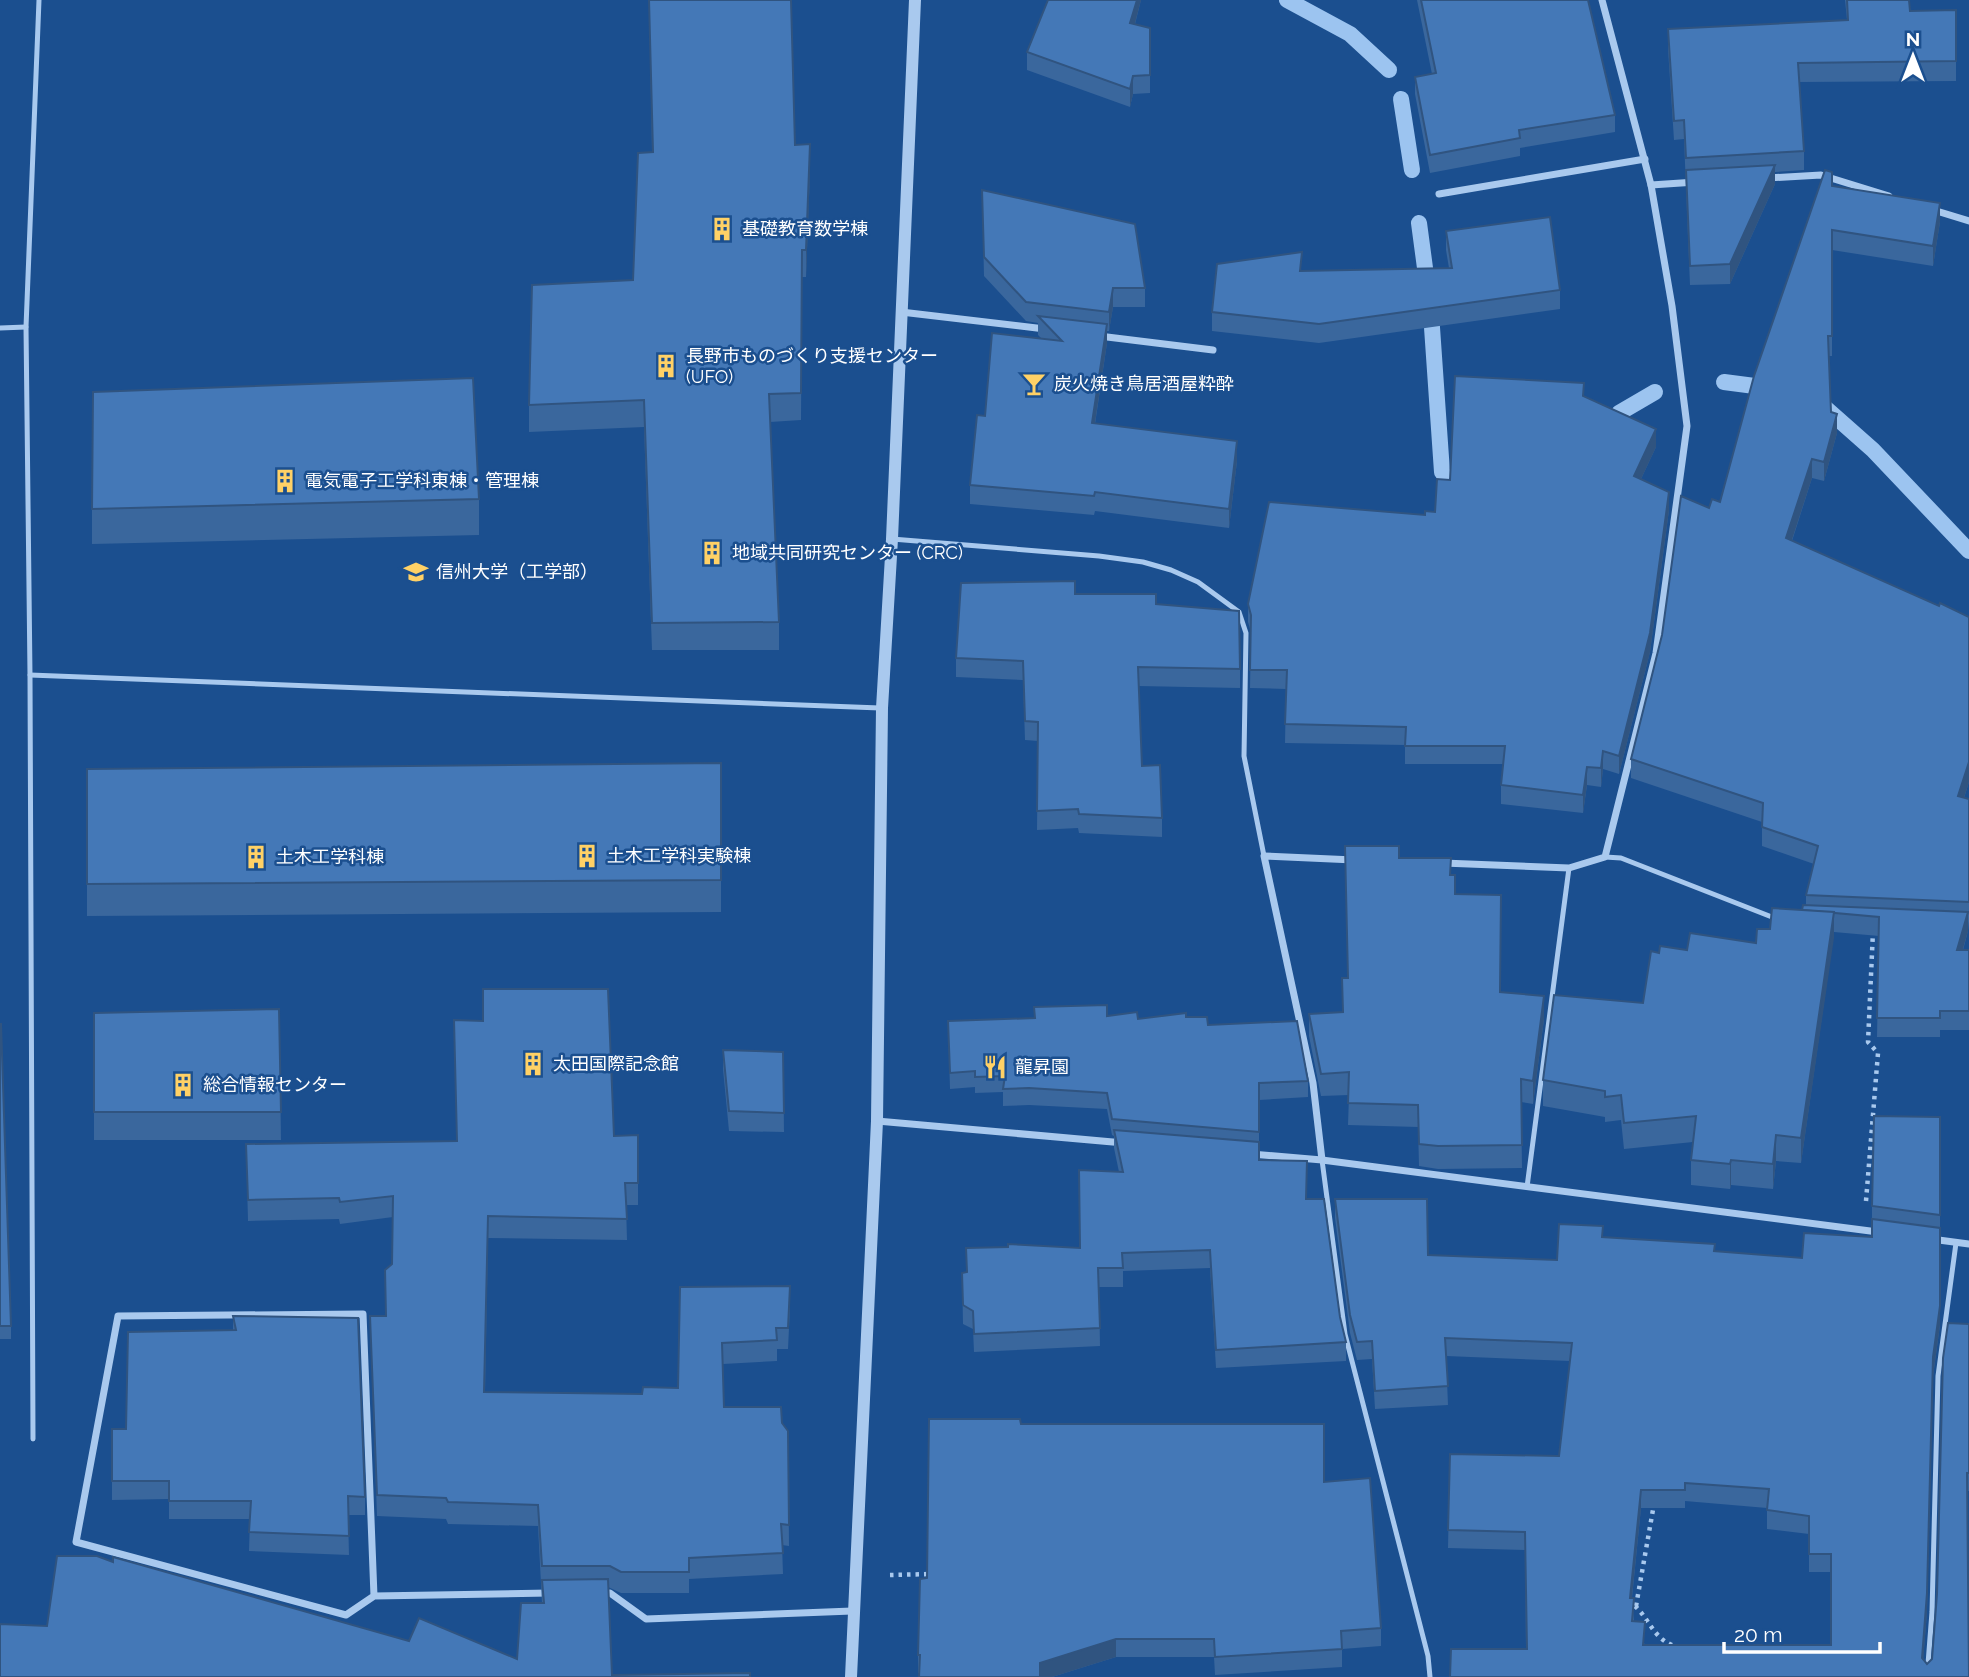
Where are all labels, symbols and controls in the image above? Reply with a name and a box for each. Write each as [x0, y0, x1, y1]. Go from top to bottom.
north arrow [1878, 21, 1948, 91]
text: N [1906, 28, 1920, 50]
building icon: 基礎教育数学棟 [708, 215, 736, 243]
place label: 基礎教育数学棟 [742, 218, 868, 239]
place label: 長野市ものづくり支援センター (UFO) [686, 345, 938, 387]
building icon: 長野市ものづくり支援センター (UFO) [652, 352, 680, 380]
bar icon: 炭火焼き鳥居酒屋粋酔 [1020, 370, 1048, 398]
place label: 炭火焼き鳥居酒屋粋酔 [1054, 373, 1234, 394]
building icon: 電気電子工学科東棟・管理棟 [271, 467, 299, 495]
place label: 電気電子工学科東棟・管理棟 [305, 470, 539, 491]
building icon: 地域共同研究センター (CRC) [698, 539, 726, 567]
place label: 地域共同研究センター (CRC) [732, 542, 963, 563]
school or university icon: 信州大学（工学部） [402, 558, 430, 586]
place label: 信州大学（工学部） [436, 561, 598, 582]
building icon: 土木工学科実験棟 [573, 842, 601, 870]
building icon: 土木工学科棟 [242, 843, 270, 871]
place label: 土木工学科実験棟 [607, 845, 751, 866]
place label: 土木工学科棟 [276, 846, 384, 867]
building icon: 太田国際記念館 [519, 1050, 547, 1078]
place label: 太田国際記念館 [553, 1053, 679, 1074]
restaurant icon: 龍昇園 [981, 1053, 1009, 1081]
place label: 龍昇園 [1015, 1056, 1069, 1077]
building icon: 総合情報センター [169, 1071, 197, 1099]
place label: 総合情報センター [203, 1074, 347, 1095]
scale bar [1724, 1610, 1880, 1654]
text: 20 m [1734, 1622, 1782, 1647]

